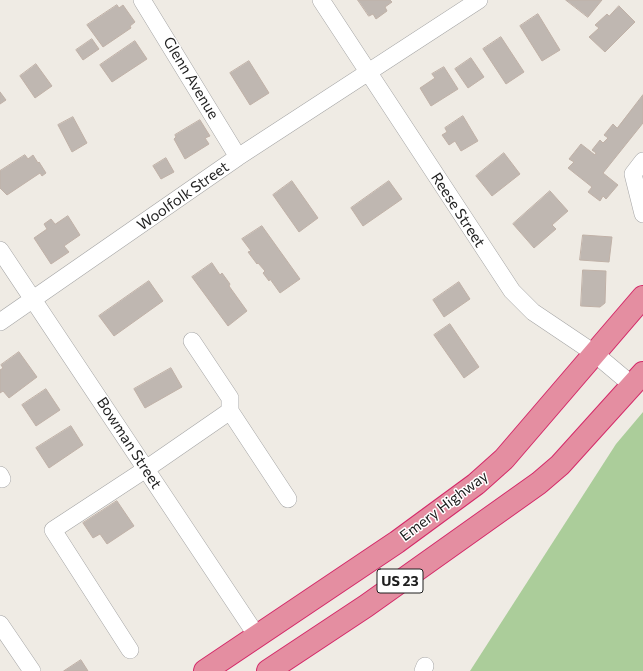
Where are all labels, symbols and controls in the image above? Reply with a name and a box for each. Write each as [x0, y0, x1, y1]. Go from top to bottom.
street label: Glenn Avenue [159, 34, 223, 122]
street label: Woolfolk Street [134, 158, 232, 234]
street label: Reese Street [427, 169, 489, 251]
street label: Bowman Street [93, 394, 165, 492]
street label: Emery Highway [396, 467, 492, 545]
road number: US 23 [377, 569, 423, 593]

